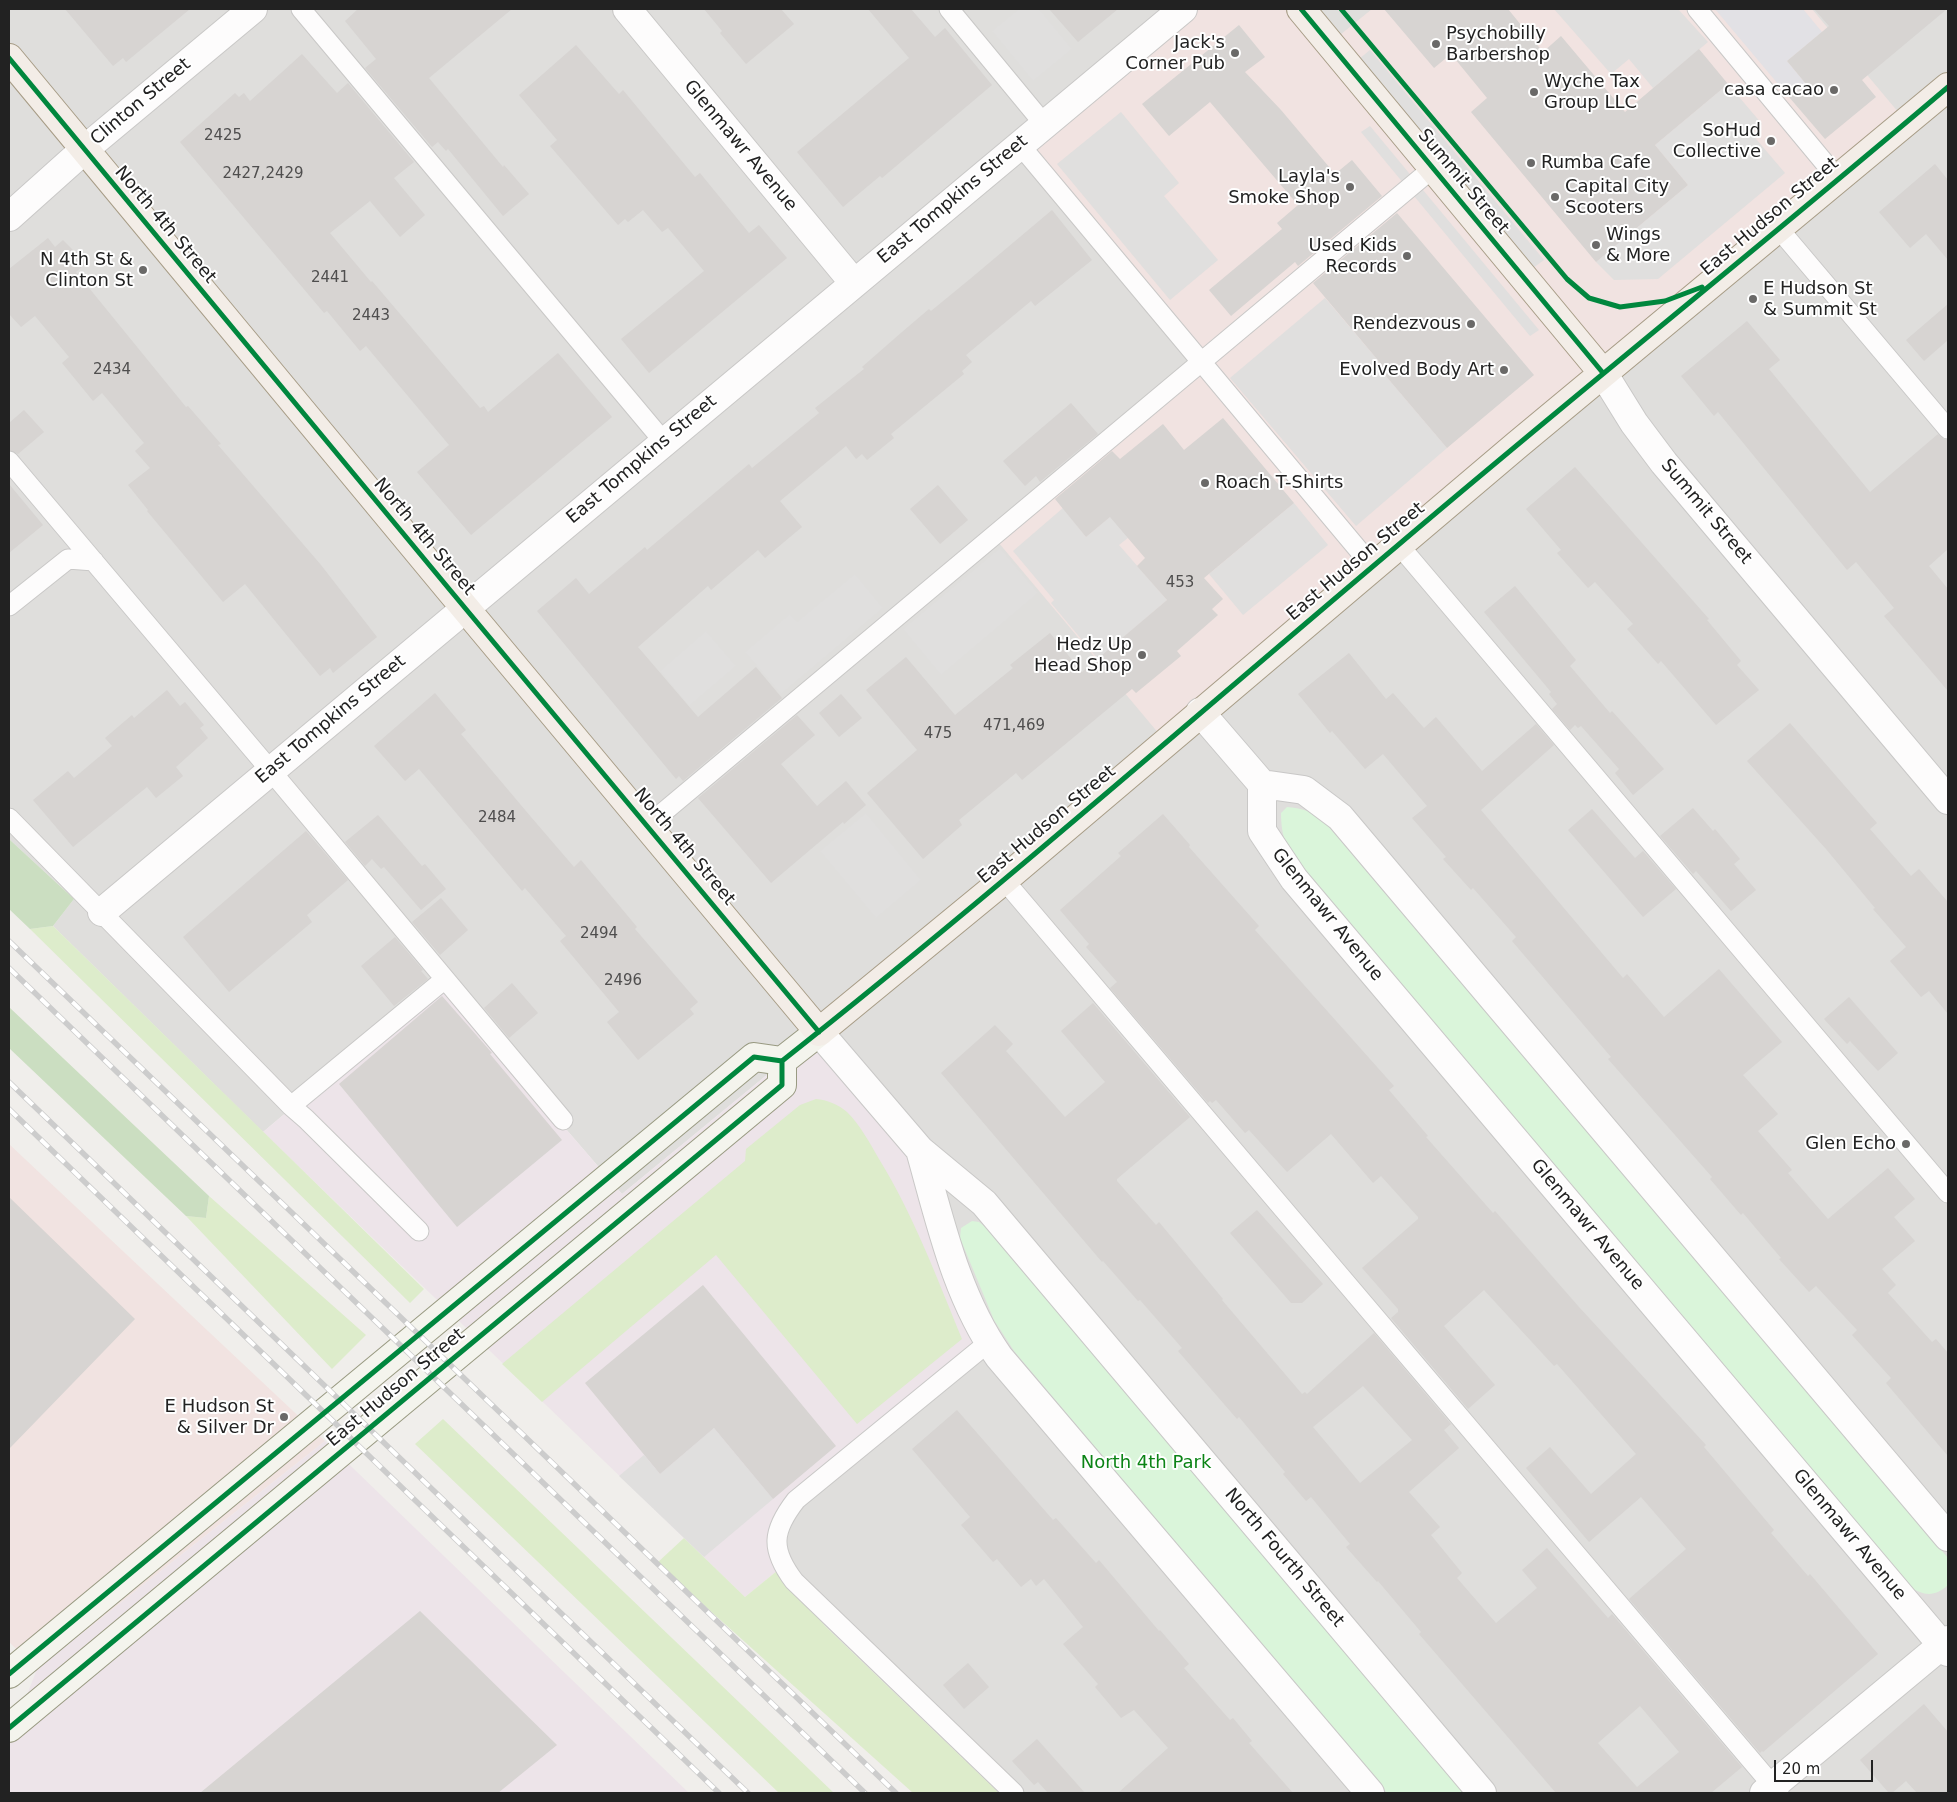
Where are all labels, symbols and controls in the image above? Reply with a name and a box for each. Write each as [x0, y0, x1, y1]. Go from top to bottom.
place label: Psychobilly Barbershop [1446, 23, 1550, 66]
place label: Jack's Corner Pub [1125, 32, 1225, 74]
marker: Psychobilly Barbershop [1430, 38, 1442, 50]
marker: Jack's Corner Pub [1229, 47, 1241, 59]
street label: Clinton Street [87, 54, 195, 150]
place label: Wyche Tax Group LLC [1544, 71, 1640, 114]
street label: Glenmawr Avenue [679, 76, 801, 216]
place label: casa cacao [1724, 79, 1824, 101]
marker: casa cacao [1828, 84, 1840, 96]
marker: Wyche Tax Group LLC [1528, 86, 1540, 98]
place label: SoHud Collective [1673, 120, 1761, 162]
street label: Summit Street [1413, 125, 1513, 239]
house number: 2425 [204, 127, 242, 145]
street label: East Tompkins Street [874, 131, 1032, 269]
marker: SoHud Collective [1765, 135, 1777, 147]
place label: Rumba Cafe [1541, 152, 1651, 174]
street label: East Hudson Street [1697, 153, 1843, 281]
marker: Rumba Cafe [1525, 157, 1537, 169]
street label: North 4th Street [110, 162, 220, 288]
house number: 2427,2429 [222, 165, 304, 183]
place label: Layla's Smoke Shop [1228, 166, 1340, 208]
place label: Capital City Scooters [1565, 176, 1669, 218]
marker: Layla's Smoke Shop [1344, 181, 1356, 193]
marker: Capital City Scooters [1549, 191, 1561, 203]
place label: Wings & More [1606, 224, 1670, 266]
place label: Used Kids Records [1309, 235, 1397, 278]
marker: Wings & More [1590, 239, 1602, 251]
place label: N 4th St & Clinton St [40, 249, 133, 292]
marker: Used Kids Records [1401, 250, 1413, 262]
marker: N 4th St & Clinton St [137, 264, 149, 276]
house number: 2441 [311, 269, 349, 287]
place label: E Hudson St & Summit St [1763, 278, 1877, 320]
marker: E Hudson St & Summit St [1747, 293, 1759, 305]
house number: 2443 [352, 307, 390, 325]
place label: Rendezvous [1352, 313, 1461, 335]
marker: Rendezvous [1465, 318, 1477, 330]
place label: Evolved Body Art [1339, 359, 1494, 381]
house number: 2434 [93, 361, 131, 379]
marker: Evolved Body Art [1498, 364, 1510, 376]
street label: East Tompkins Street [563, 391, 721, 529]
street label: Summit Street [1656, 455, 1756, 569]
place label: Roach T-Shirts [1215, 472, 1343, 494]
street label: North 4th Street [369, 474, 479, 600]
marker: Roach T-Shirts [1199, 477, 1211, 489]
street label: East Hudson Street [1283, 498, 1429, 626]
house number: 453 [1166, 574, 1194, 592]
place label: Hedz Up Head Shop [1034, 634, 1132, 676]
marker: Hedz Up Head Shop [1136, 649, 1148, 661]
street label: East Tompkins Street [252, 651, 410, 789]
house number: 471,469 [983, 717, 1045, 735]
house number: 475 [924, 725, 952, 743]
street label: East Hudson Street [974, 761, 1120, 889]
street label: North 4th Street [629, 784, 739, 910]
house number: 2484 [478, 809, 516, 827]
street label: Glenmawr Avenue [1267, 844, 1387, 986]
house number: 2494 [580, 925, 618, 943]
house number: 2496 [604, 972, 642, 990]
place label: Glen Echo [1805, 1133, 1896, 1155]
marker: Glen Echo [1900, 1138, 1912, 1150]
street label: Glenmawr Avenue [1526, 1155, 1648, 1295]
street label: East Hudson Street [323, 1324, 469, 1452]
place label: E Hudson St & Silver Dr [165, 1396, 274, 1438]
marker: E Hudson St & Silver Dr [278, 1411, 290, 1423]
park label: North 4th Park [1081, 1452, 1211, 1474]
street label: Glenmawr Avenue [1788, 1465, 1910, 1605]
street label: North Fourth Street [1220, 1484, 1348, 1632]
scale bar [1777, 1750, 1876, 1782]
text: 20 m [1782, 1760, 1820, 1778]

